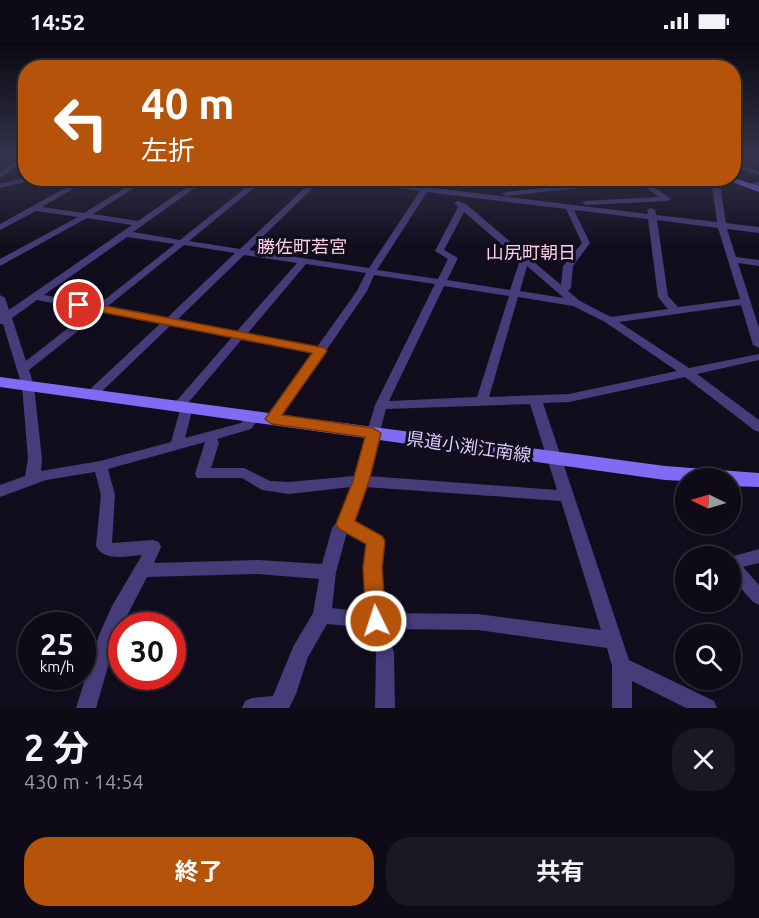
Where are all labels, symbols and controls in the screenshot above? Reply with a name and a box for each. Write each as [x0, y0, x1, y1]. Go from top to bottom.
text: 14:52 [30, 9, 85, 34]
text: 40 m [141, 80, 235, 127]
icon: left [42, 84, 120, 162]
text: 左折 [141, 135, 195, 165]
district label: 勝佐町若宮 [257, 236, 347, 256]
district label: 山尻町朝日 [486, 242, 576, 262]
pin [53, 279, 104, 330]
icon: arrive [62, 288, 95, 321]
street label: 県道小渕江南線 [405, 427, 533, 465]
north arrow [675, 468, 741, 534]
map controls [675, 468, 741, 690]
button: sound [675, 546, 741, 612]
position arrow [344, 589, 408, 653]
speed limit sign: 30 [108, 612, 186, 690]
button: search [675, 624, 741, 690]
text: 25 [40, 627, 74, 661]
text: km/h [40, 658, 74, 675]
text: 2 分 [24, 727, 89, 768]
button: close [672, 728, 735, 791]
text: 430 m · 14:54 [24, 770, 144, 793]
button: 終了 [24, 837, 374, 906]
button: 共有 [386, 837, 735, 906]

